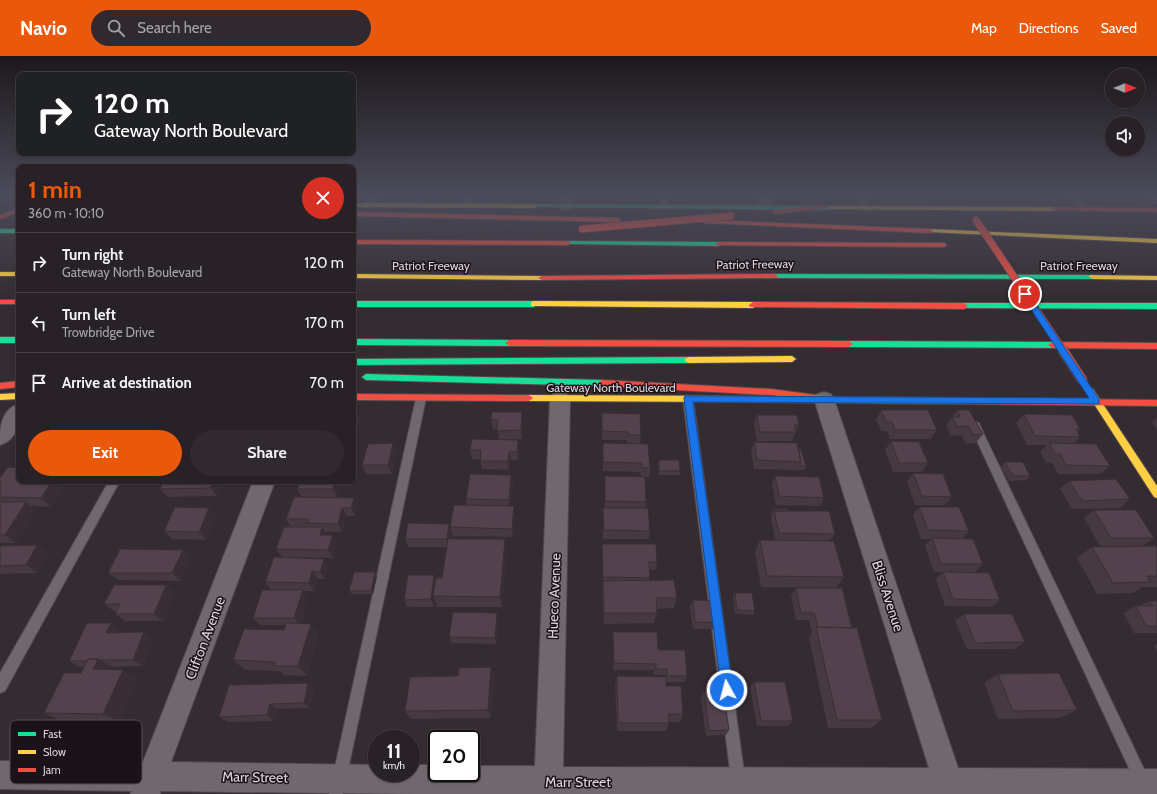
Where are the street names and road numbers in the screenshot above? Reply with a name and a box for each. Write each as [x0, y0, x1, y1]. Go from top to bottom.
street label: Patriot Freeway [716, 256, 794, 272]
street label: Patriot Freeway [392, 258, 470, 273]
street label: Patriot Freeway [1040, 258, 1118, 273]
street label: Gateway North Boulevard [546, 380, 676, 395]
street label: Hueco Avenue [544, 553, 564, 639]
street label: Bliss Avenue [868, 558, 908, 634]
street label: Clifton Avenue [181, 594, 229, 682]
street label: Marr Street [222, 767, 288, 787]
street label: Marr Street [545, 773, 611, 791]

